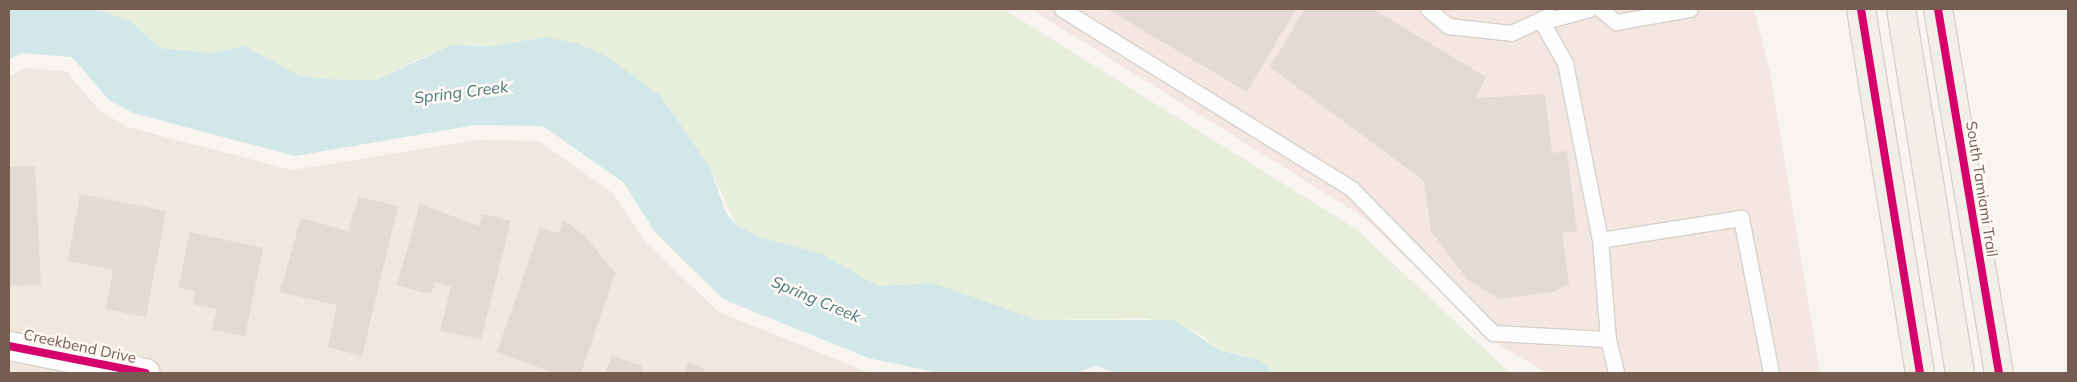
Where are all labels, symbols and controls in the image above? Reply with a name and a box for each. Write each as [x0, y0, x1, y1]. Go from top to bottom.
water label: Spring Creek [413, 77, 509, 107]
street label: South Tamiami Trail [1962, 120, 2002, 258]
water label: Spring Creek [769, 272, 863, 326]
street label: Creekbend Drive [22, 325, 138, 367]

